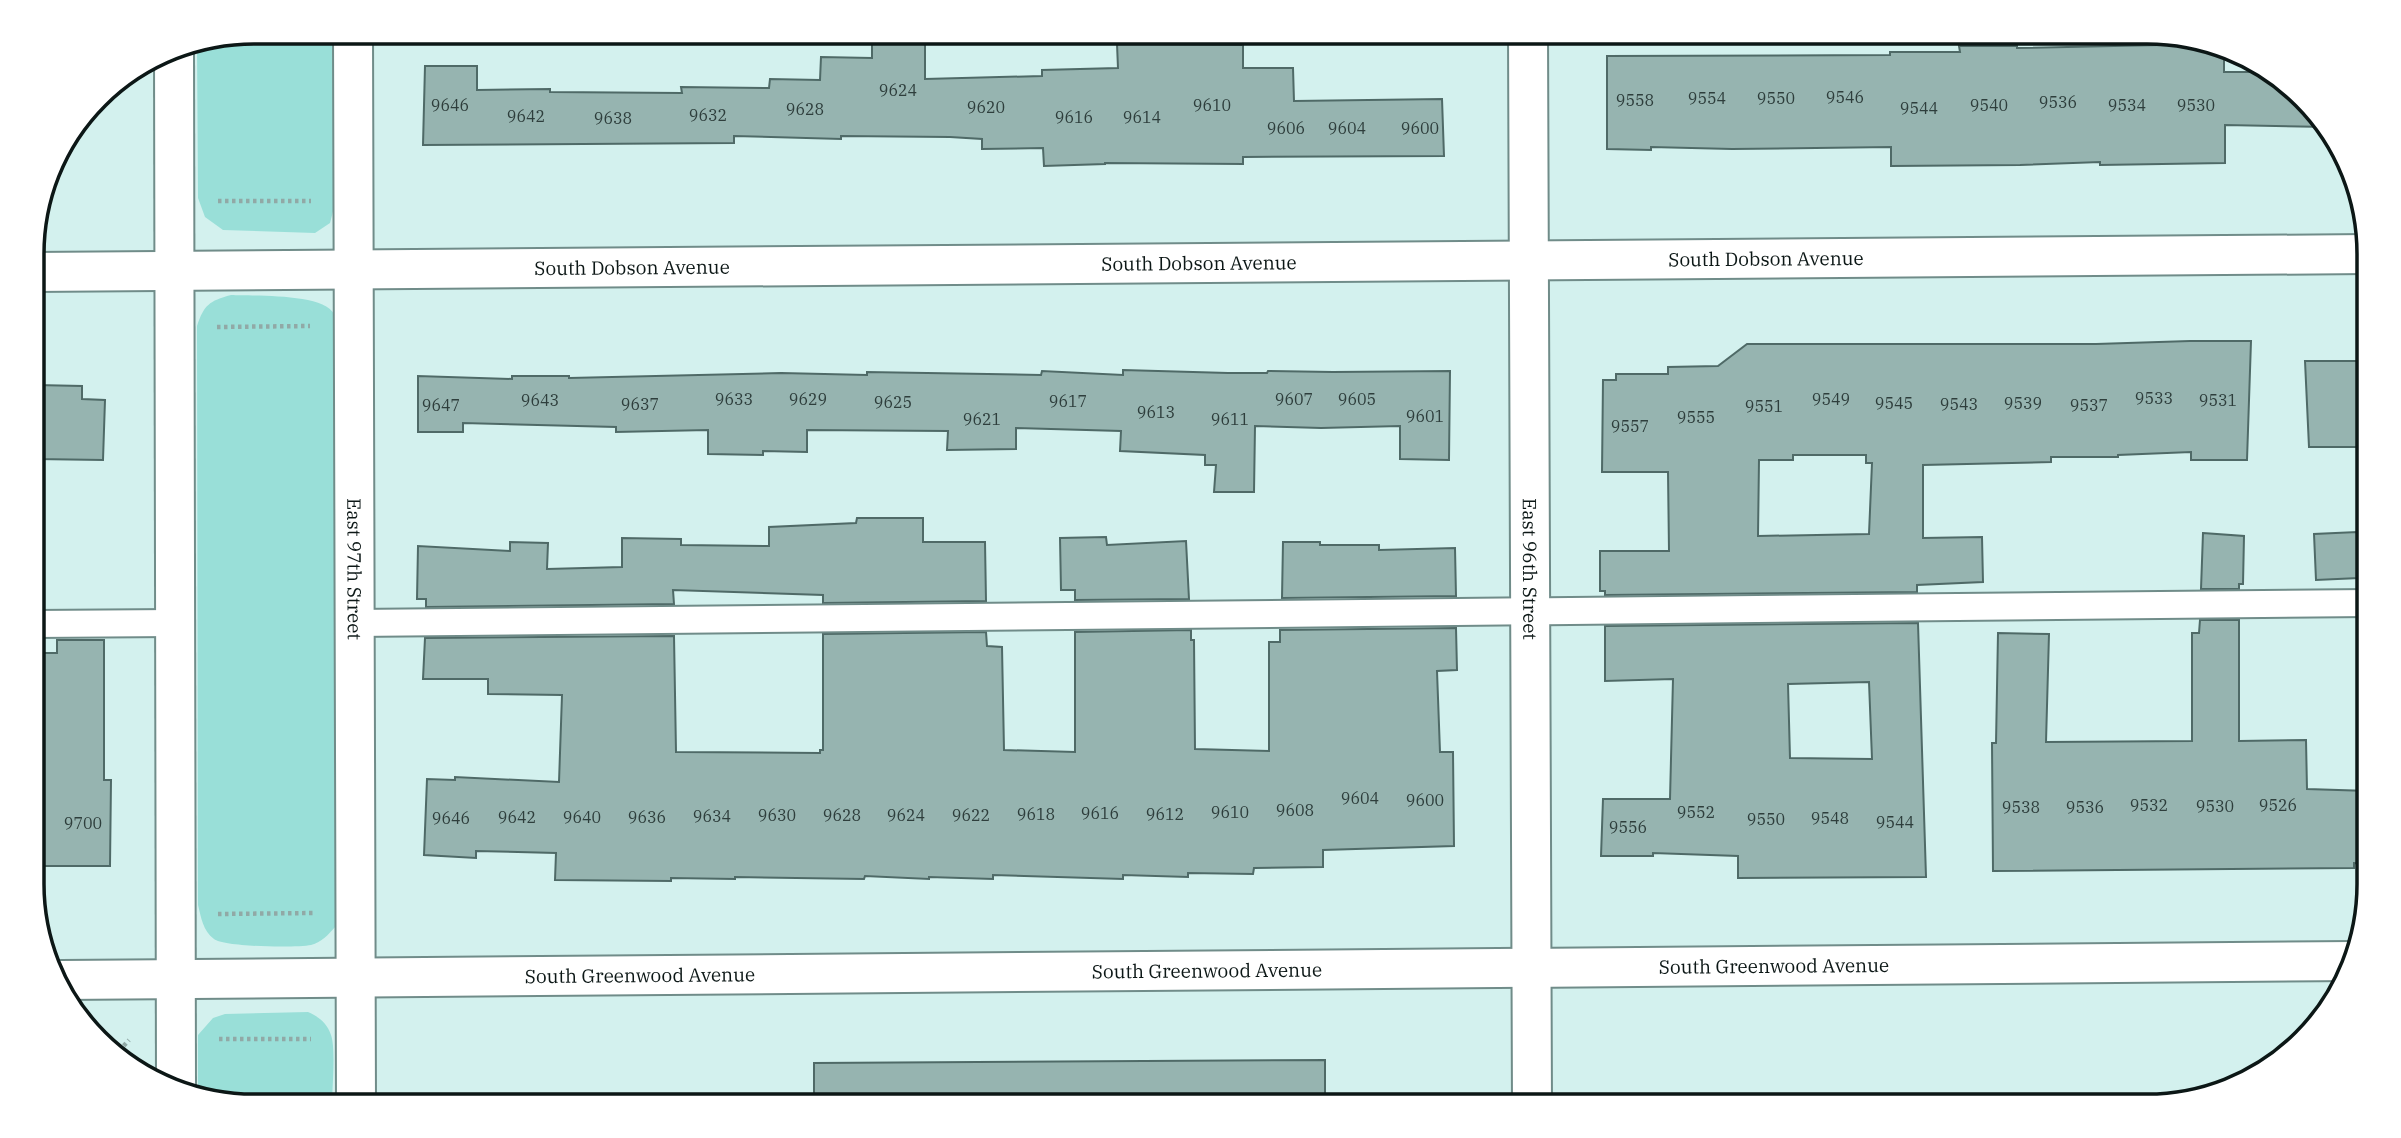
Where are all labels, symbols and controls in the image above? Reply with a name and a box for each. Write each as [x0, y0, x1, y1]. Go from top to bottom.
house number: 9624 [879, 80, 917, 100]
house number: 9546 [1826, 87, 1864, 107]
house number: 9554 [1688, 88, 1726, 108]
house number: 9550 [1757, 88, 1795, 108]
house number: 9558 [1616, 90, 1654, 110]
house number: 9536 [2039, 92, 2077, 112]
house number: 9646 [431, 95, 469, 115]
house number: 9610 [1193, 95, 1231, 115]
house number: 9540 [1970, 95, 2008, 115]
house number: 9534 [2108, 95, 2146, 115]
house number: 9530 [2177, 95, 2215, 115]
house number: 9620 [967, 97, 1005, 117]
house number: 9544 [1900, 98, 1938, 118]
house number: 9628 [786, 99, 824, 119]
house number: 9632 [689, 105, 727, 125]
house number: 9642 [507, 106, 545, 126]
house number: 9616 [1055, 107, 1093, 127]
house number: 9614 [1123, 107, 1161, 127]
house number: 9638 [594, 108, 632, 128]
house number: 9606 [1267, 118, 1305, 138]
house number: 9604 [1328, 118, 1366, 138]
house number: 9600 [1401, 118, 1439, 138]
street label: South Dobson Avenue [1668, 246, 1864, 271]
street label: South Dobson Avenue [1101, 250, 1297, 276]
street label: South Dobson Avenue [534, 255, 730, 280]
house number: 9533 [2135, 388, 2173, 408]
house number: 9633 [715, 389, 753, 409]
house number: 9629 [789, 389, 827, 409]
house number: 9607 [1275, 389, 1313, 409]
house number: 9605 [1338, 389, 1376, 409]
house number: 9549 [1812, 389, 1850, 409]
house number: 9643 [521, 390, 559, 410]
house number: 9531 [2199, 390, 2237, 410]
house number: 9617 [1049, 391, 1087, 411]
house number: 9625 [874, 392, 912, 412]
house number: 9545 [1875, 393, 1913, 413]
house number: 9539 [2004, 393, 2042, 413]
house number: 9637 [621, 394, 659, 414]
house number: 9543 [1940, 394, 1978, 414]
house number: 9647 [422, 395, 460, 415]
house number: 9537 [2070, 395, 2108, 415]
house number: 9551 [1745, 396, 1783, 416]
house number: 9613 [1137, 402, 1175, 422]
house number: 9601 [1406, 406, 1444, 426]
house number: 9555 [1677, 407, 1715, 427]
house number: 9621 [963, 409, 1001, 429]
house number: 9611 [1211, 409, 1249, 429]
house number: 9557 [1611, 416, 1649, 436]
street label: East 97th Street [342, 498, 367, 640]
street label: East 96th Street [1518, 498, 1542, 640]
house number: 9604 [1341, 788, 1379, 808]
house number: 9600 [1406, 790, 1444, 810]
house number: 9532 [2130, 795, 2168, 815]
house number: 9526 [2259, 795, 2297, 815]
house number: 9530 [2196, 796, 2234, 816]
house number: 9538 [2002, 797, 2040, 817]
house number: 9536 [2066, 797, 2104, 817]
house number: 9608 [1276, 800, 1314, 820]
house number: 9610 [1211, 802, 1249, 822]
house number: 9552 [1677, 802, 1715, 822]
house number: 9616 [1081, 803, 1119, 823]
house number: 9618 [1017, 804, 1055, 824]
house number: 9612 [1146, 804, 1184, 824]
house number: 9630 [758, 805, 796, 825]
house number: 9628 [823, 805, 861, 825]
house number: 9624 [887, 805, 925, 825]
house number: 9622 [952, 805, 990, 825]
house number: 9634 [693, 806, 731, 826]
house number: 9642 [498, 807, 536, 827]
house number: 9640 [563, 807, 601, 827]
house number: 9636 [628, 807, 666, 827]
house number: 9646 [432, 808, 470, 828]
house number: 9548 [1811, 808, 1849, 828]
house number: 9550 [1747, 809, 1785, 829]
house number: 9544 [1876, 812, 1914, 832]
house number: 9700 [64, 813, 102, 833]
house number: 9556 [1609, 817, 1647, 837]
street label: South Greenwood Avenue [1659, 953, 1889, 979]
street label: South Greenwood Avenue [1092, 958, 1322, 983]
street label: South Greenwood Avenue [525, 962, 755, 988]

